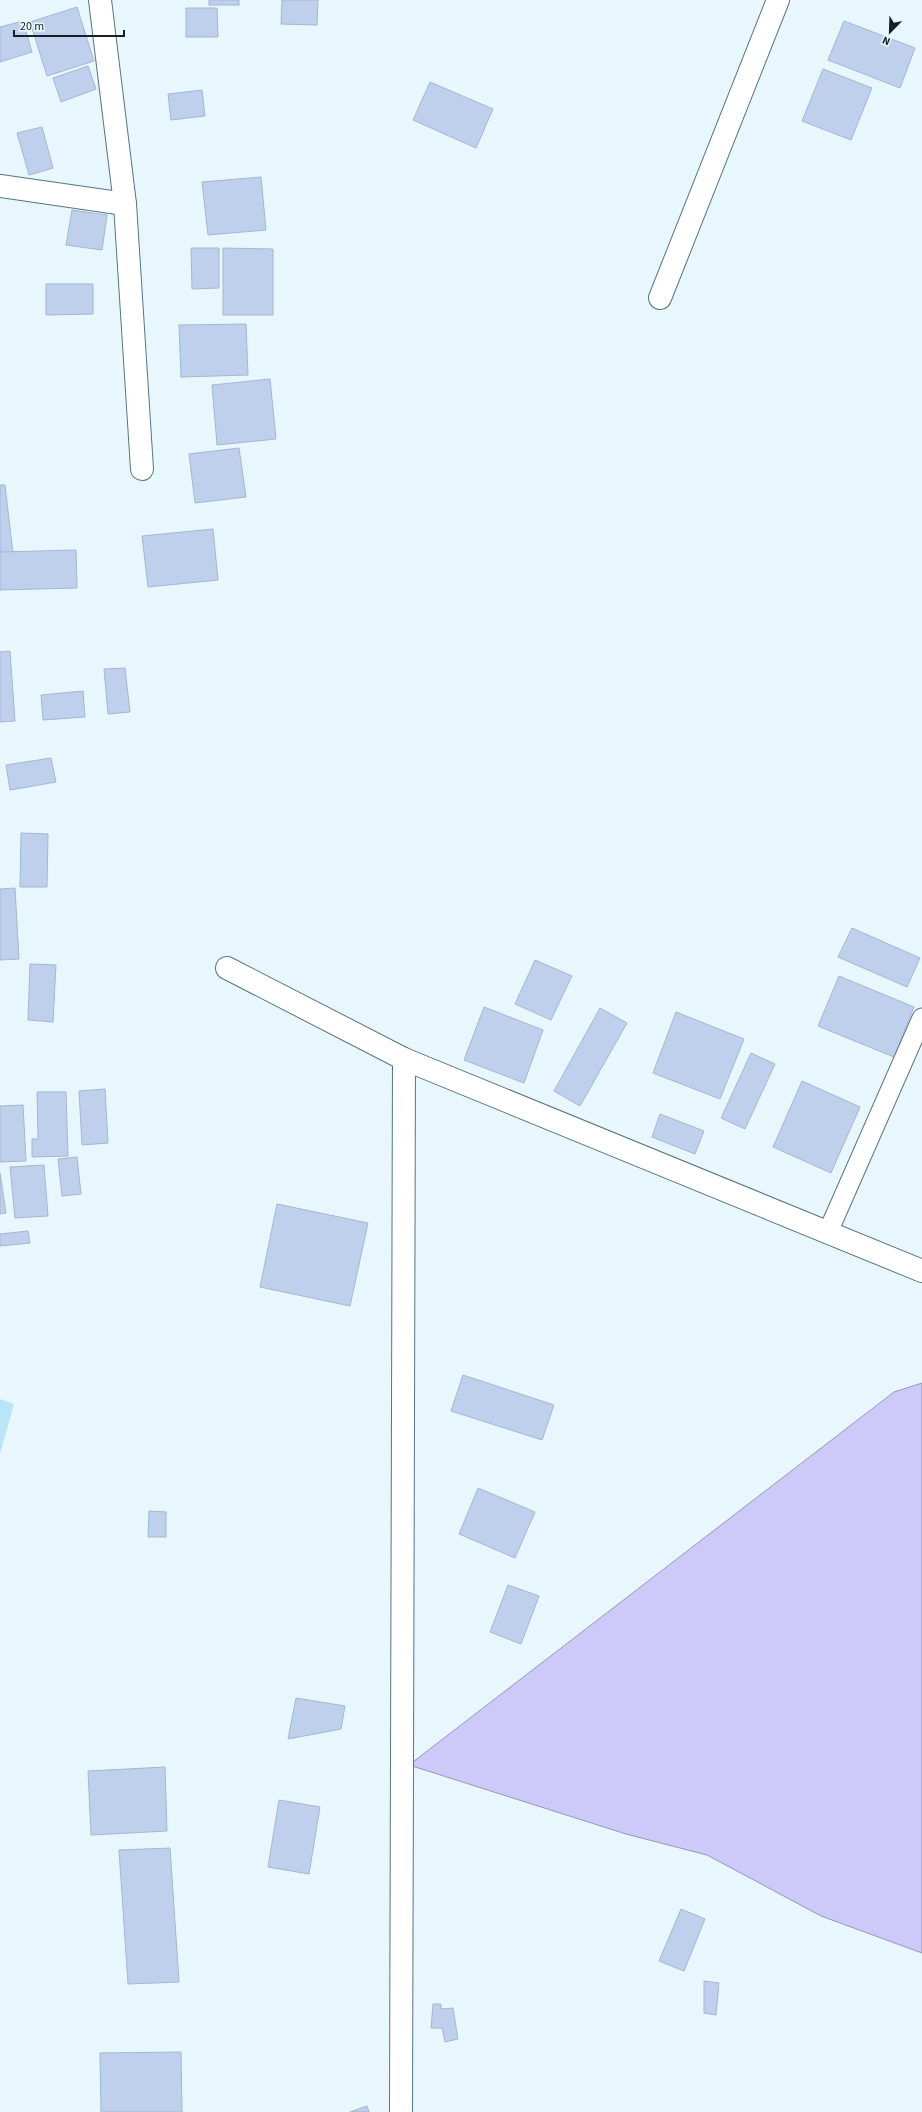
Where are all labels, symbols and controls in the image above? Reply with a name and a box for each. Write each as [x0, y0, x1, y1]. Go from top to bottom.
scale bar [14, 12, 124, 38]
north arrow [870, 12, 910, 52]
text: 20 m [20, 18, 44, 35]
text: N [880, 32, 893, 49]

